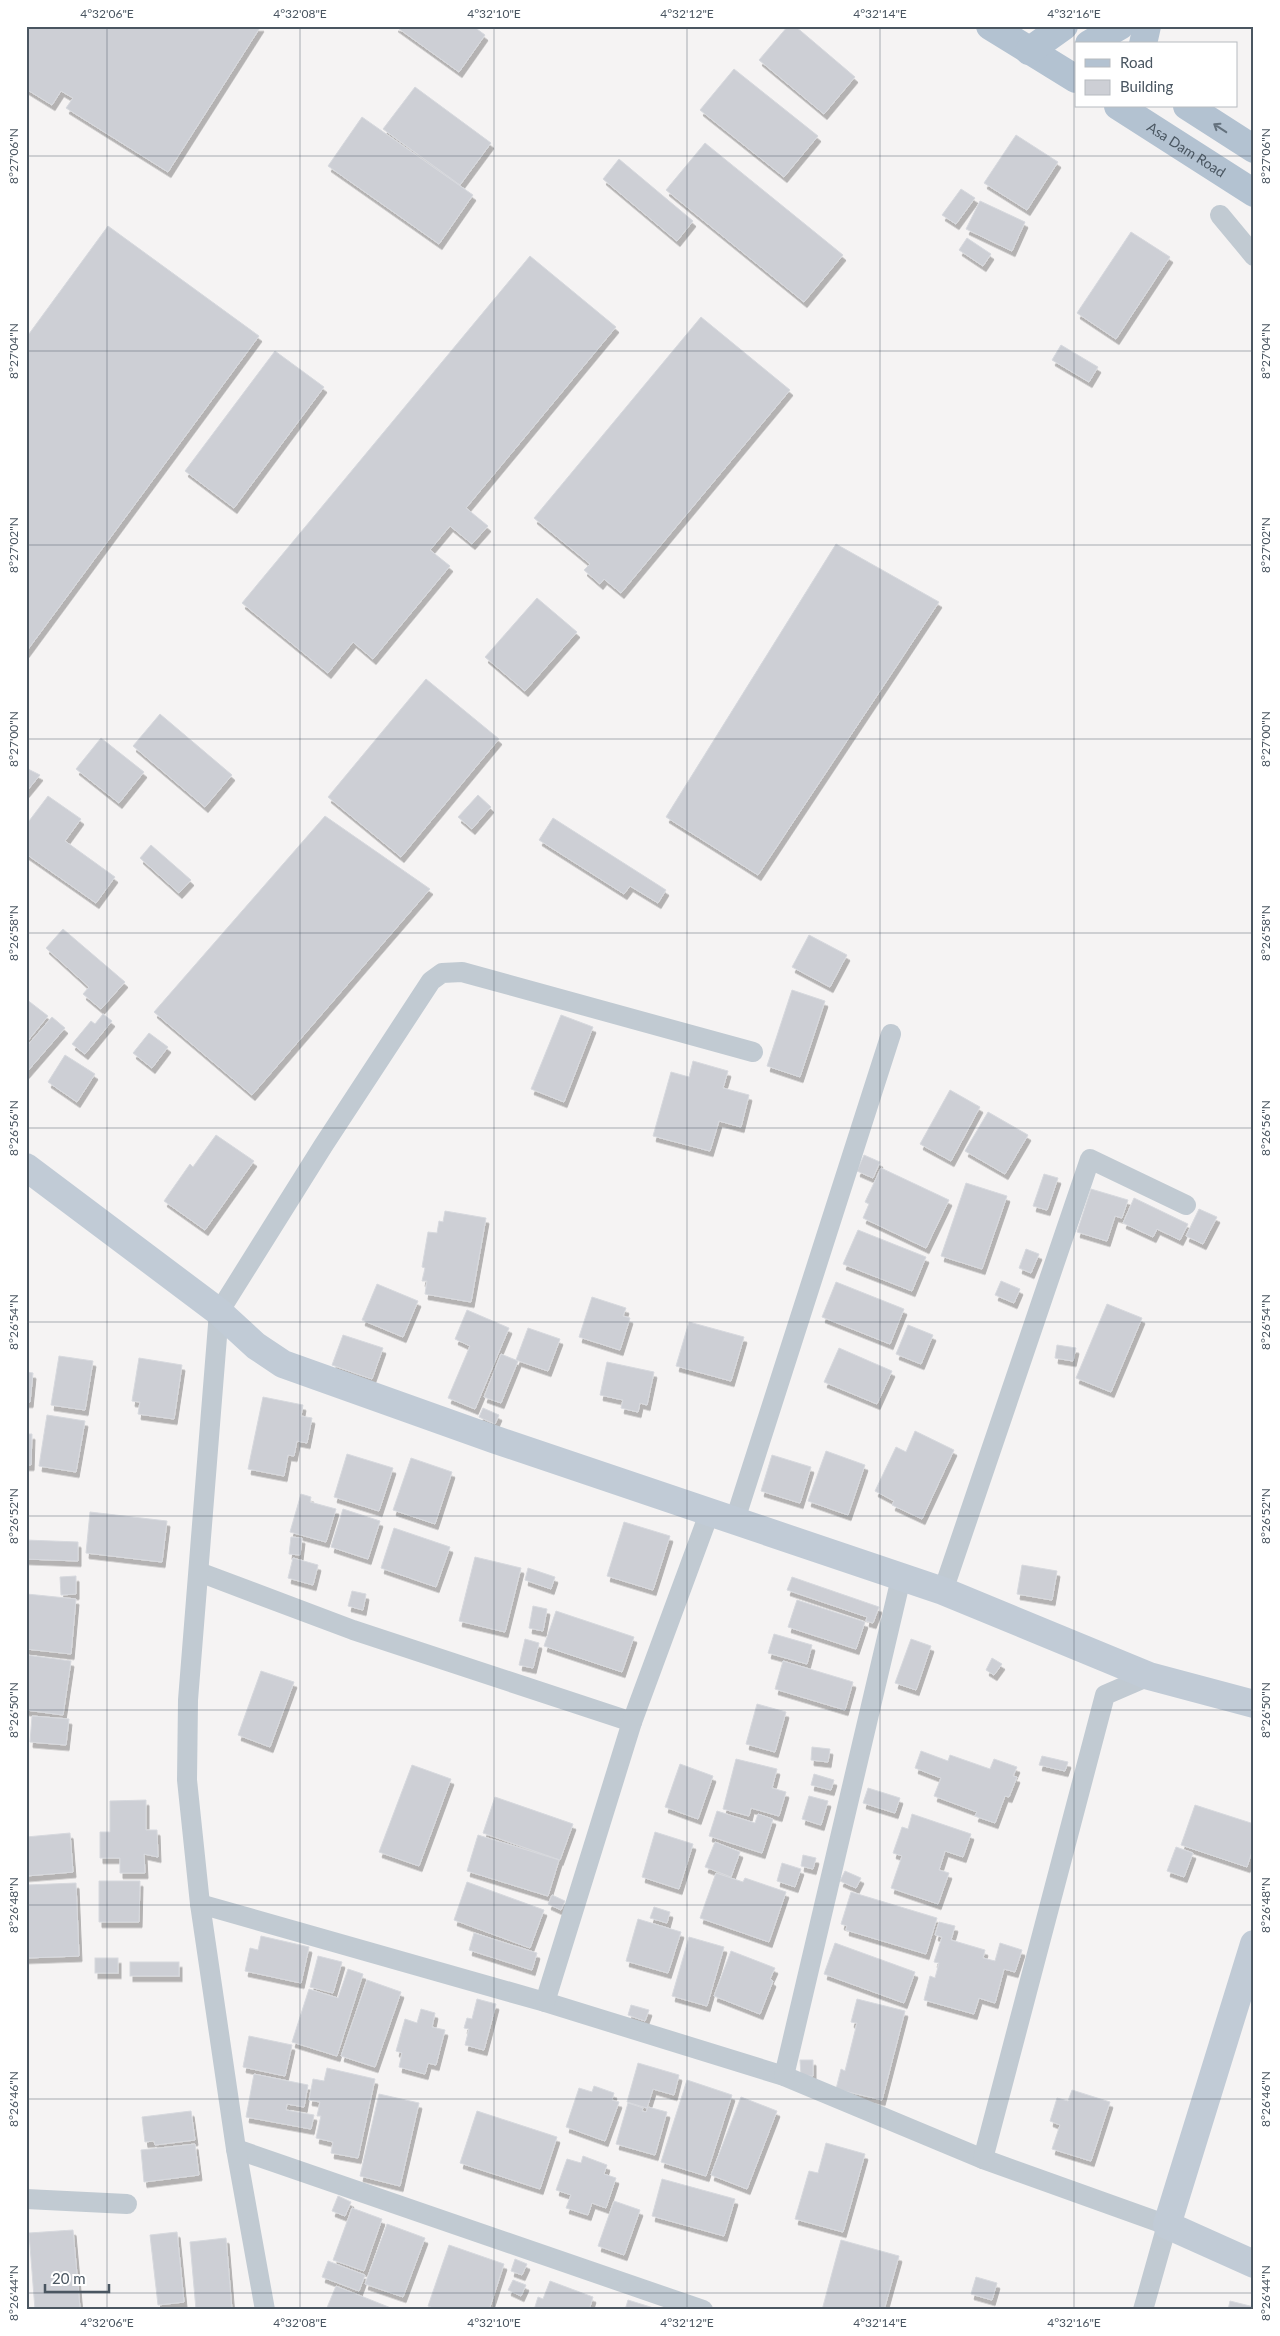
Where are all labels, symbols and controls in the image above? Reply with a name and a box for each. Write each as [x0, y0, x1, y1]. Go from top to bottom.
text: 4°32'06"E [80, 6, 134, 21]
text: 4°32'08"E [273, 6, 327, 21]
text: 4°32'10"E [467, 6, 521, 21]
text: 4°32'12"E [660, 6, 714, 21]
text: 4°32'14"E [853, 6, 907, 21]
text: 4°32'16"E [1047, 6, 1101, 21]
legend [1075, 42, 1238, 108]
text: Road [1120, 53, 1153, 71]
text: Building [1120, 77, 1173, 95]
street label: Asa Dam Road [1144, 118, 1229, 181]
one-way arrow [1214, 122, 1228, 132]
text: 8°27'06"N [6, 128, 21, 184]
text: 8°27'06"N [1258, 128, 1273, 184]
text: 8°27'04"N [6, 323, 21, 379]
text: 8°27'04"N [1258, 323, 1273, 379]
text: 8°27'02"N [6, 517, 21, 573]
text: 8°27'02"N [1258, 517, 1273, 573]
text: 8°27'00"N [6, 711, 21, 767]
text: 8°27'00"N [1258, 711, 1273, 767]
text: 8°26'58"N [6, 905, 21, 961]
text: 8°26'58"N [1258, 905, 1273, 961]
text: 8°26'56"N [6, 1100, 21, 1156]
text: 8°26'56"N [1258, 1100, 1273, 1156]
text: 8°26'54"N [6, 1294, 21, 1350]
text: 8°26'54"N [1258, 1294, 1273, 1350]
text: 8°26'52"N [6, 1488, 21, 1544]
text: 8°26'52"N [1258, 1488, 1273, 1544]
text: 8°26'50"N [6, 1682, 21, 1738]
text: 8°26'50"N [1258, 1682, 1273, 1738]
text: 8°26'48"N [6, 1877, 21, 1933]
text: 8°26'48"N [1258, 1877, 1273, 1933]
text: 8°26'46"N [6, 2071, 21, 2127]
text: 8°26'46"N [1258, 2071, 1273, 2127]
scale bar [45, 2261, 109, 2293]
text: 8°26'44"N [6, 2265, 21, 2321]
text: 8°26'44"N [1258, 2265, 1273, 2321]
text: 20 m [52, 2269, 86, 2287]
text: 4°32'06"E [80, 2315, 134, 2330]
text: 4°32'08"E [273, 2315, 327, 2330]
text: 4°32'10"E [467, 2315, 521, 2330]
text: 4°32'12"E [660, 2315, 714, 2330]
text: 4°32'14"E [853, 2315, 907, 2330]
text: 4°32'16"E [1047, 2315, 1101, 2330]

